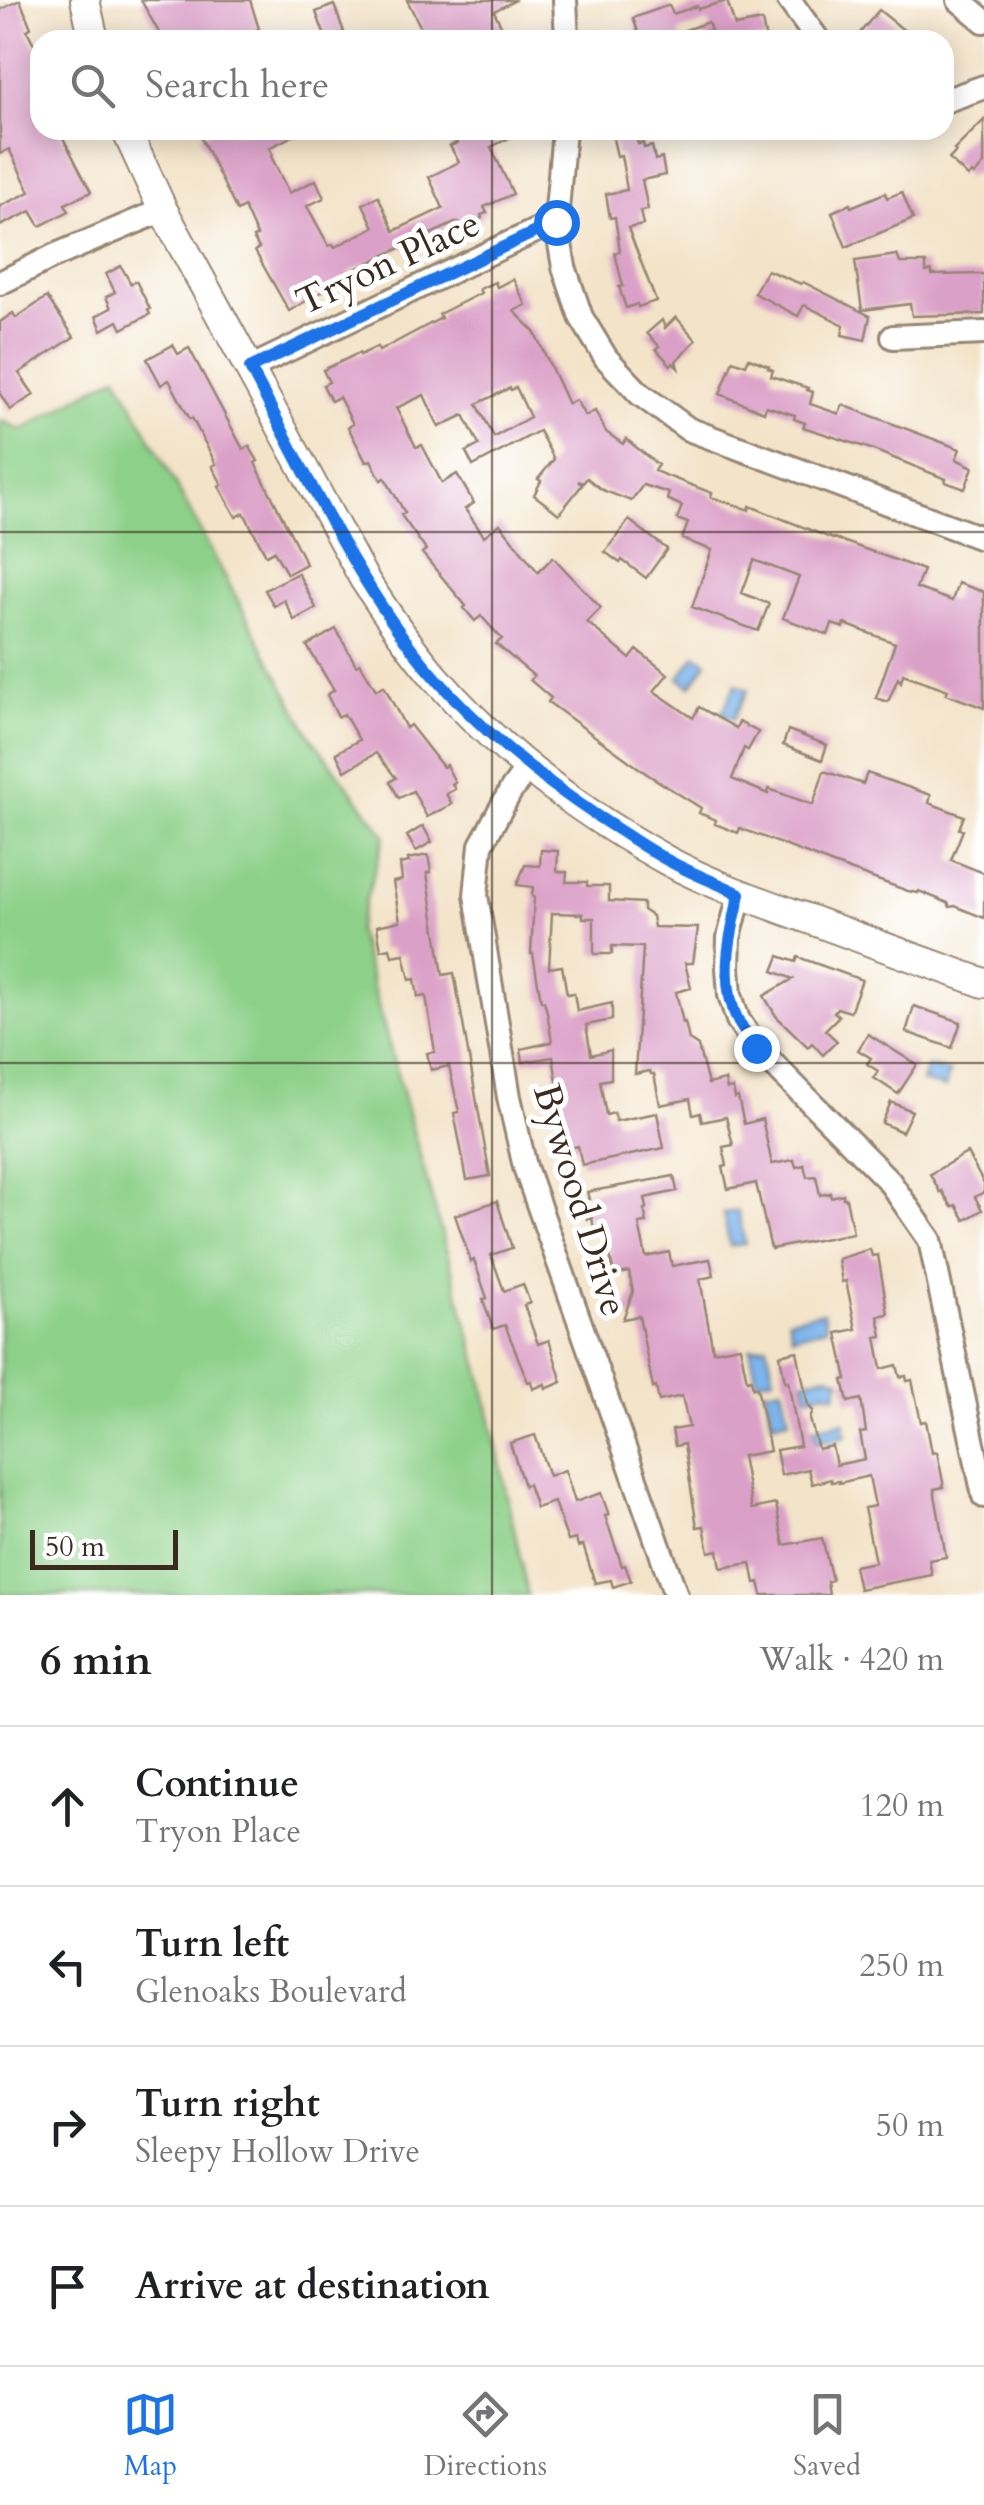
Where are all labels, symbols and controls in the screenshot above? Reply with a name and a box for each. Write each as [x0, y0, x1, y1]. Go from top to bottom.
search box [30, 30, 954, 140]
icon: search [65, 58, 120, 113]
text: Search here [145, 59, 329, 111]
street label: Tryon Place [288, 198, 488, 328]
route start [534, 200, 580, 246]
route end [734, 1026, 780, 1072]
street label: Bywood Drive [520, 1078, 640, 1322]
scale bar [30, 1525, 178, 1570]
text: 50 m [45, 1528, 105, 1566]
text: 6 min [40, 1632, 152, 1689]
text: Walk · 420 m [759, 1638, 944, 1682]
text: Continue [135, 1758, 299, 1810]
icon: ahead [40, 1779, 95, 1834]
text: 120 m [859, 1784, 944, 1828]
text: Tryon Place [135, 1810, 301, 1854]
text: Turn left [135, 1918, 289, 1970]
icon: left [40, 1939, 95, 1994]
text: 250 m [859, 1944, 944, 1988]
text: Glenoaks Boulevard [135, 1970, 407, 2014]
text: Turn right [135, 2078, 320, 2130]
icon: right [40, 2099, 95, 2154]
text: 50 m [876, 2104, 944, 2148]
text: Sleepy Hollow Drive [135, 2130, 420, 2174]
icon: arrive [40, 2259, 95, 2314]
text: Arrive at destination [135, 2260, 490, 2312]
tab: Map [123, 2387, 178, 2485]
tab: Directions [424, 2387, 547, 2485]
tab: Saved [793, 2387, 861, 2485]

